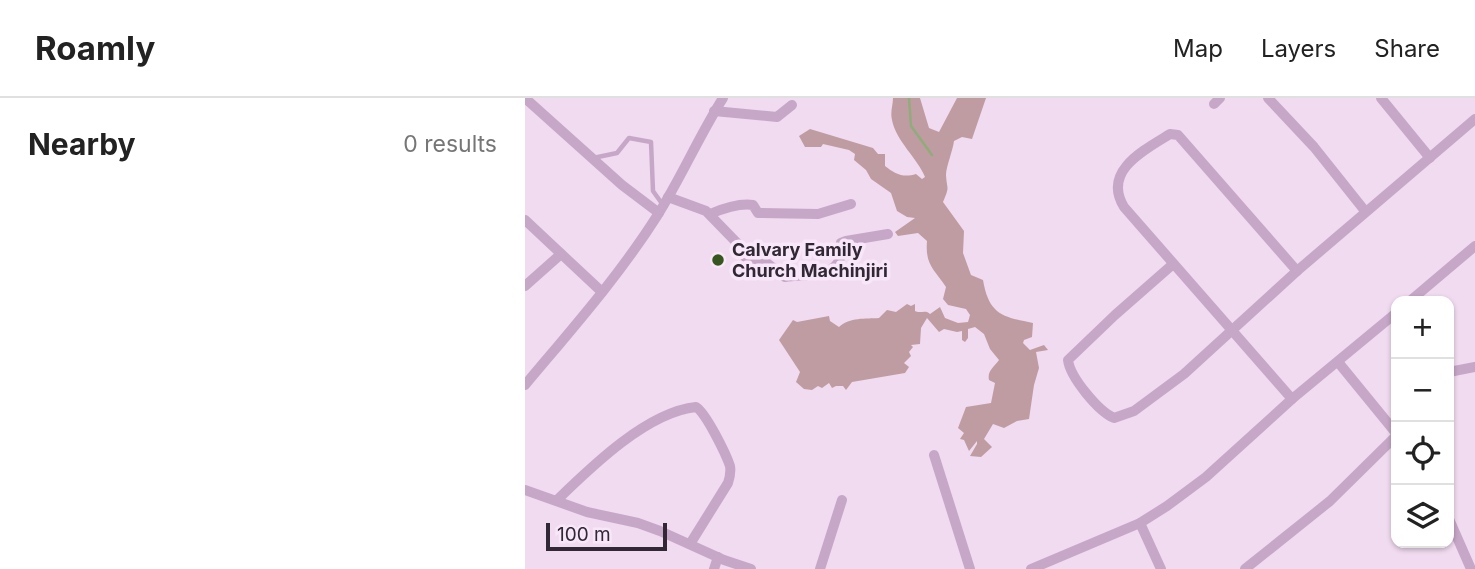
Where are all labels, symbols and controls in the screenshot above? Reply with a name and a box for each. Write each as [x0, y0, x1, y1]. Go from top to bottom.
text: Roamly [35, 28, 155, 68]
text: Map [1173, 34, 1223, 63]
text: Layers [1261, 34, 1336, 63]
text: Share [1374, 34, 1440, 63]
text: Nearby [28, 126, 136, 162]
text: 0 results [403, 130, 497, 158]
place label: Calvary Family Church Machinjiri [732, 239, 888, 281]
marker: Calvary Family Church Machinjiri [710, 252, 726, 268]
map controls [1391, 296, 1454, 548]
button: + [1391, 296, 1454, 359]
button: − [1391, 359, 1454, 422]
button: locate [1391, 422, 1454, 485]
button: layers [1391, 485, 1454, 548]
scale bar [546, 520, 667, 552]
text: 100 m [557, 523, 611, 546]

